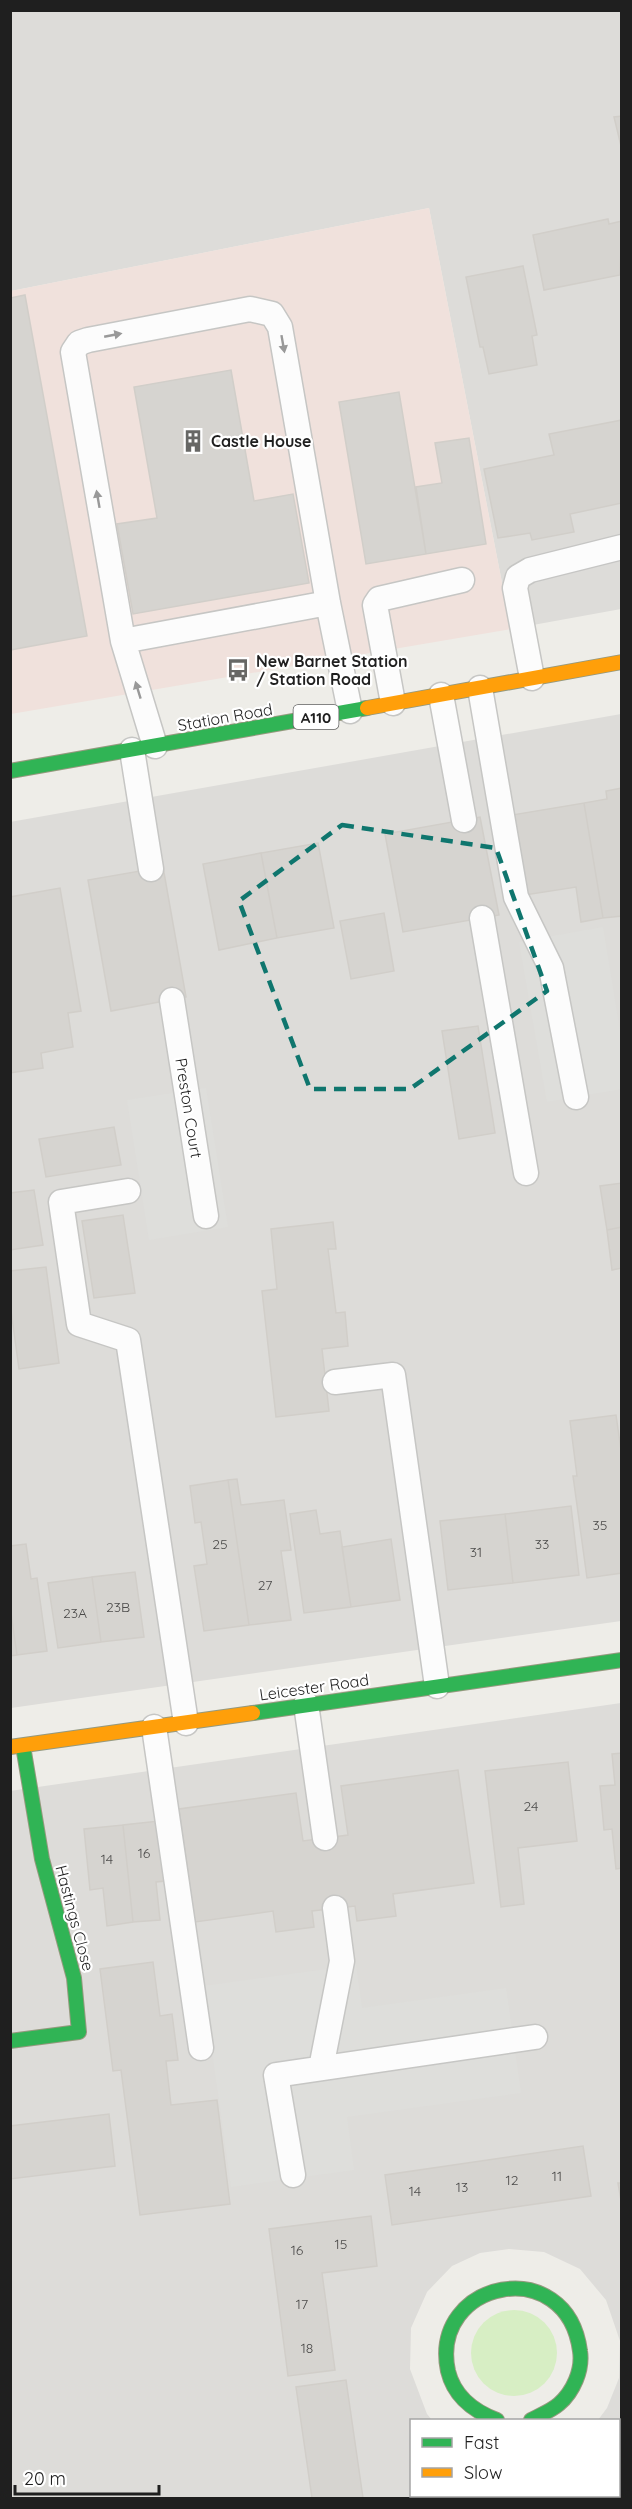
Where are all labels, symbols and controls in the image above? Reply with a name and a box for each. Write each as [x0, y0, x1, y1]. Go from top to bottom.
one-way arrow [103, 330, 122, 339]
one-way arrow [279, 334, 288, 353]
building icon: Castle House [180, 428, 206, 454]
place label: Castle House [211, 431, 311, 451]
one-way arrow [93, 490, 102, 509]
place label: New Barnet Station / Station Road [256, 651, 407, 689]
bus stop icon: New Barnet Station / Station Road [225, 657, 251, 683]
one-way arrow [133, 681, 142, 699]
street label: Station Road [176, 699, 274, 735]
road number: A110 [294, 705, 338, 729]
street label: Preston Court [171, 1056, 207, 1160]
house number: 35 [593, 1516, 607, 1534]
house number: 25 [212, 1535, 228, 1553]
house number: 33 [535, 1535, 549, 1553]
house number: 31 [470, 1543, 482, 1561]
house number: 27 [258, 1576, 272, 1594]
house number: 23B [106, 1598, 130, 1616]
house number: 23A [63, 1604, 87, 1622]
street label: Leicester Road [258, 1669, 370, 1705]
house number: 24 [524, 1797, 538, 1815]
house number: 16 [138, 1844, 151, 1862]
house number: 14 [101, 1850, 113, 1868]
street label: Hastings Close [51, 1863, 99, 1973]
house number: 11 [552, 2167, 562, 2185]
house number: 12 [506, 2171, 519, 2189]
house number: 13 [456, 2178, 468, 2196]
house number: 14 [409, 2182, 421, 2200]
house number: 15 [335, 2235, 347, 2253]
house number: 16 [291, 2241, 304, 2259]
house number: 17 [296, 2295, 308, 2313]
house number: 18 [301, 2339, 313, 2357]
legend [410, 2419, 620, 2497]
text: Fast [464, 2431, 499, 2454]
scale bar [15, 2458, 159, 2496]
text: Slow [464, 2461, 502, 2484]
text: 20 m [24, 2467, 66, 2490]

